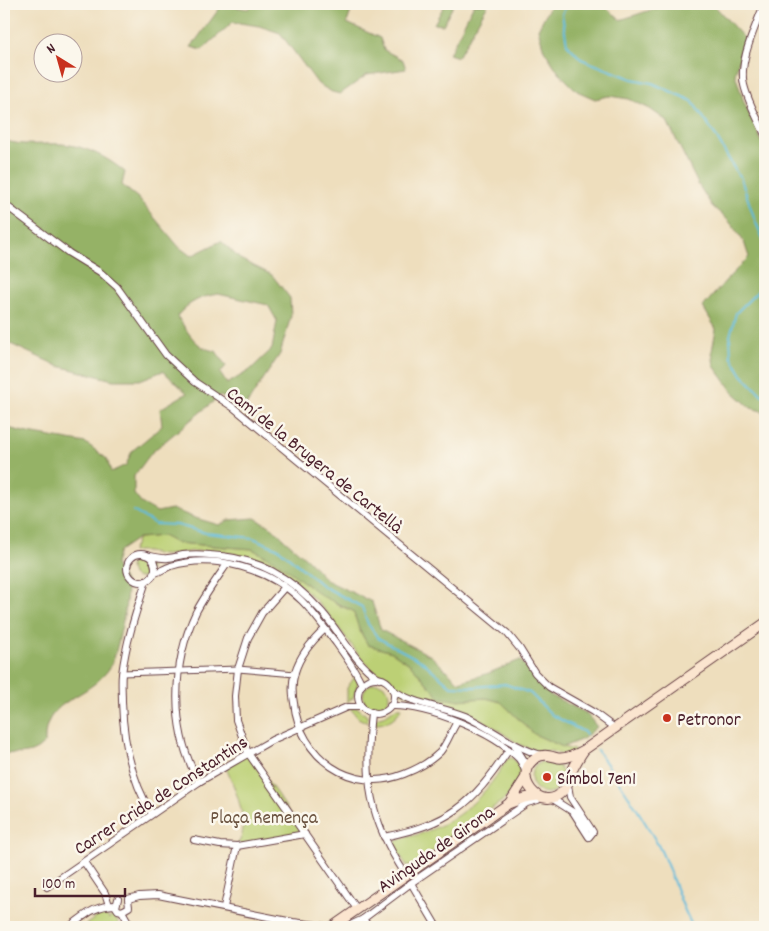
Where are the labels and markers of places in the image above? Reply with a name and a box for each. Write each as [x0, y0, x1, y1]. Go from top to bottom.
place label: Petronor [677, 708, 741, 735]
marker: Petronor [661, 712, 673, 724]
place label: Símbol 7en1 [557, 767, 636, 794]
marker: Símbol 7en1 [541, 771, 553, 783]

